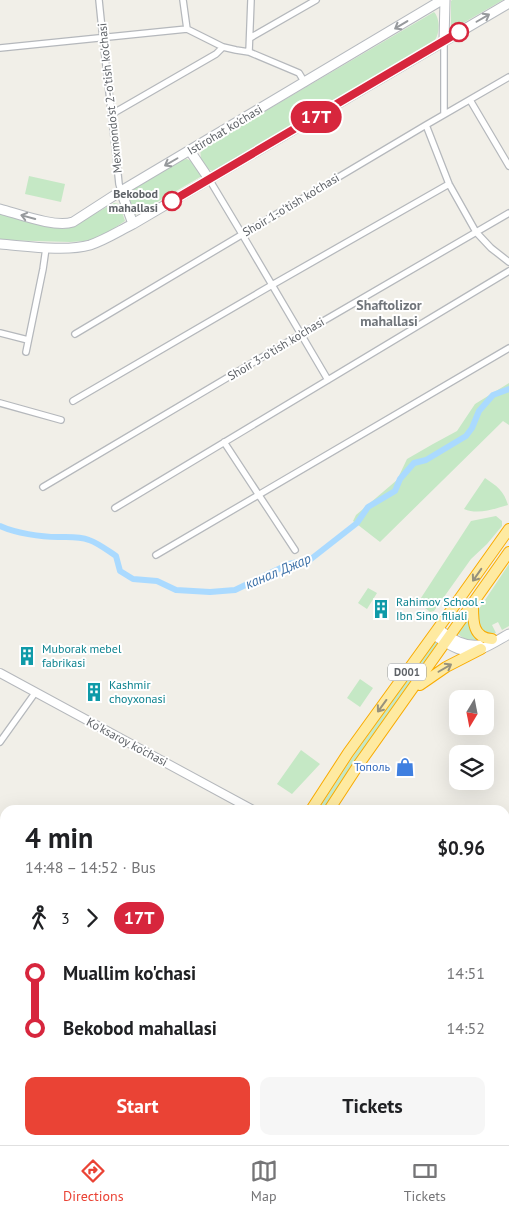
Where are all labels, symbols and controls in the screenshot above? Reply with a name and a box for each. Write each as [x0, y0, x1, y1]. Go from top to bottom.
one-way arrow [476, 12, 490, 22]
one-way arrow [394, 21, 408, 31]
street label: Mexmondo'st 2-o'tish ko'chasi [94, 22, 125, 174]
unlabelled marker [449, 22, 469, 42]
street label: Istirohat ko'chasi [184, 101, 265, 158]
line badge: 17T [287, 101, 345, 133]
text: 17T [301, 105, 331, 128]
one-way arrow [164, 158, 178, 168]
street label: Shoir 1-o'tish ko'chasi [240, 170, 342, 239]
place label: Bekobod mahallasi [109, 186, 158, 215]
marker: Bekobod mahallasi [162, 191, 182, 211]
one-way arrow [20, 211, 36, 221]
district label: Shaftolizor mahallasi [356, 296, 422, 330]
street label: Shoir 3-o'tish ko'chasi [225, 314, 327, 383]
water label: канал Джар [242, 549, 314, 593]
one-way arrow [472, 567, 482, 581]
place label: Rahimov School - Ibn Sino filiali [396, 594, 485, 623]
building icon: Rahimov School - Ibn Sino filiali [370, 598, 392, 620]
place label: Muborak mebel fabrikasi [42, 641, 122, 670]
building icon: Muborak mebel fabrikasi [16, 645, 38, 667]
one-way arrow [437, 663, 452, 673]
road number: D001 [388, 664, 426, 680]
place label: Kashmir choyxonasi [109, 677, 166, 706]
building icon: Kashmir choyxonasi [83, 681, 105, 703]
north arrow [449, 690, 494, 735]
map controls [449, 690, 494, 790]
one-way arrow [377, 699, 387, 713]
street label: Ko'ksaroy ko'chasi [84, 714, 170, 769]
button: layers [449, 745, 494, 790]
shop icon: Тополь [394, 756, 416, 778]
place label: Тополь [354, 759, 390, 774]
text: 4 min [25, 819, 93, 856]
text: $0.96 [437, 836, 485, 860]
text: 14:48 – 14:52 · Bus [25, 857, 156, 877]
icon: walk [25, 904, 53, 932]
icon: forward [78, 904, 106, 932]
text: 17T [124, 906, 154, 929]
text: 3 [61, 908, 70, 928]
text: Muallim ko'chasi [63, 961, 196, 985]
text: 14:51 [447, 963, 485, 983]
text: Bekobod mahallasi [63, 1016, 217, 1040]
text: 14:52 [447, 1018, 485, 1038]
button: Start [25, 1077, 250, 1135]
button: Tickets [260, 1077, 485, 1135]
tab: Directions [63, 1157, 124, 1205]
tab: Map [250, 1157, 278, 1205]
tab: Tickets [404, 1157, 446, 1205]

